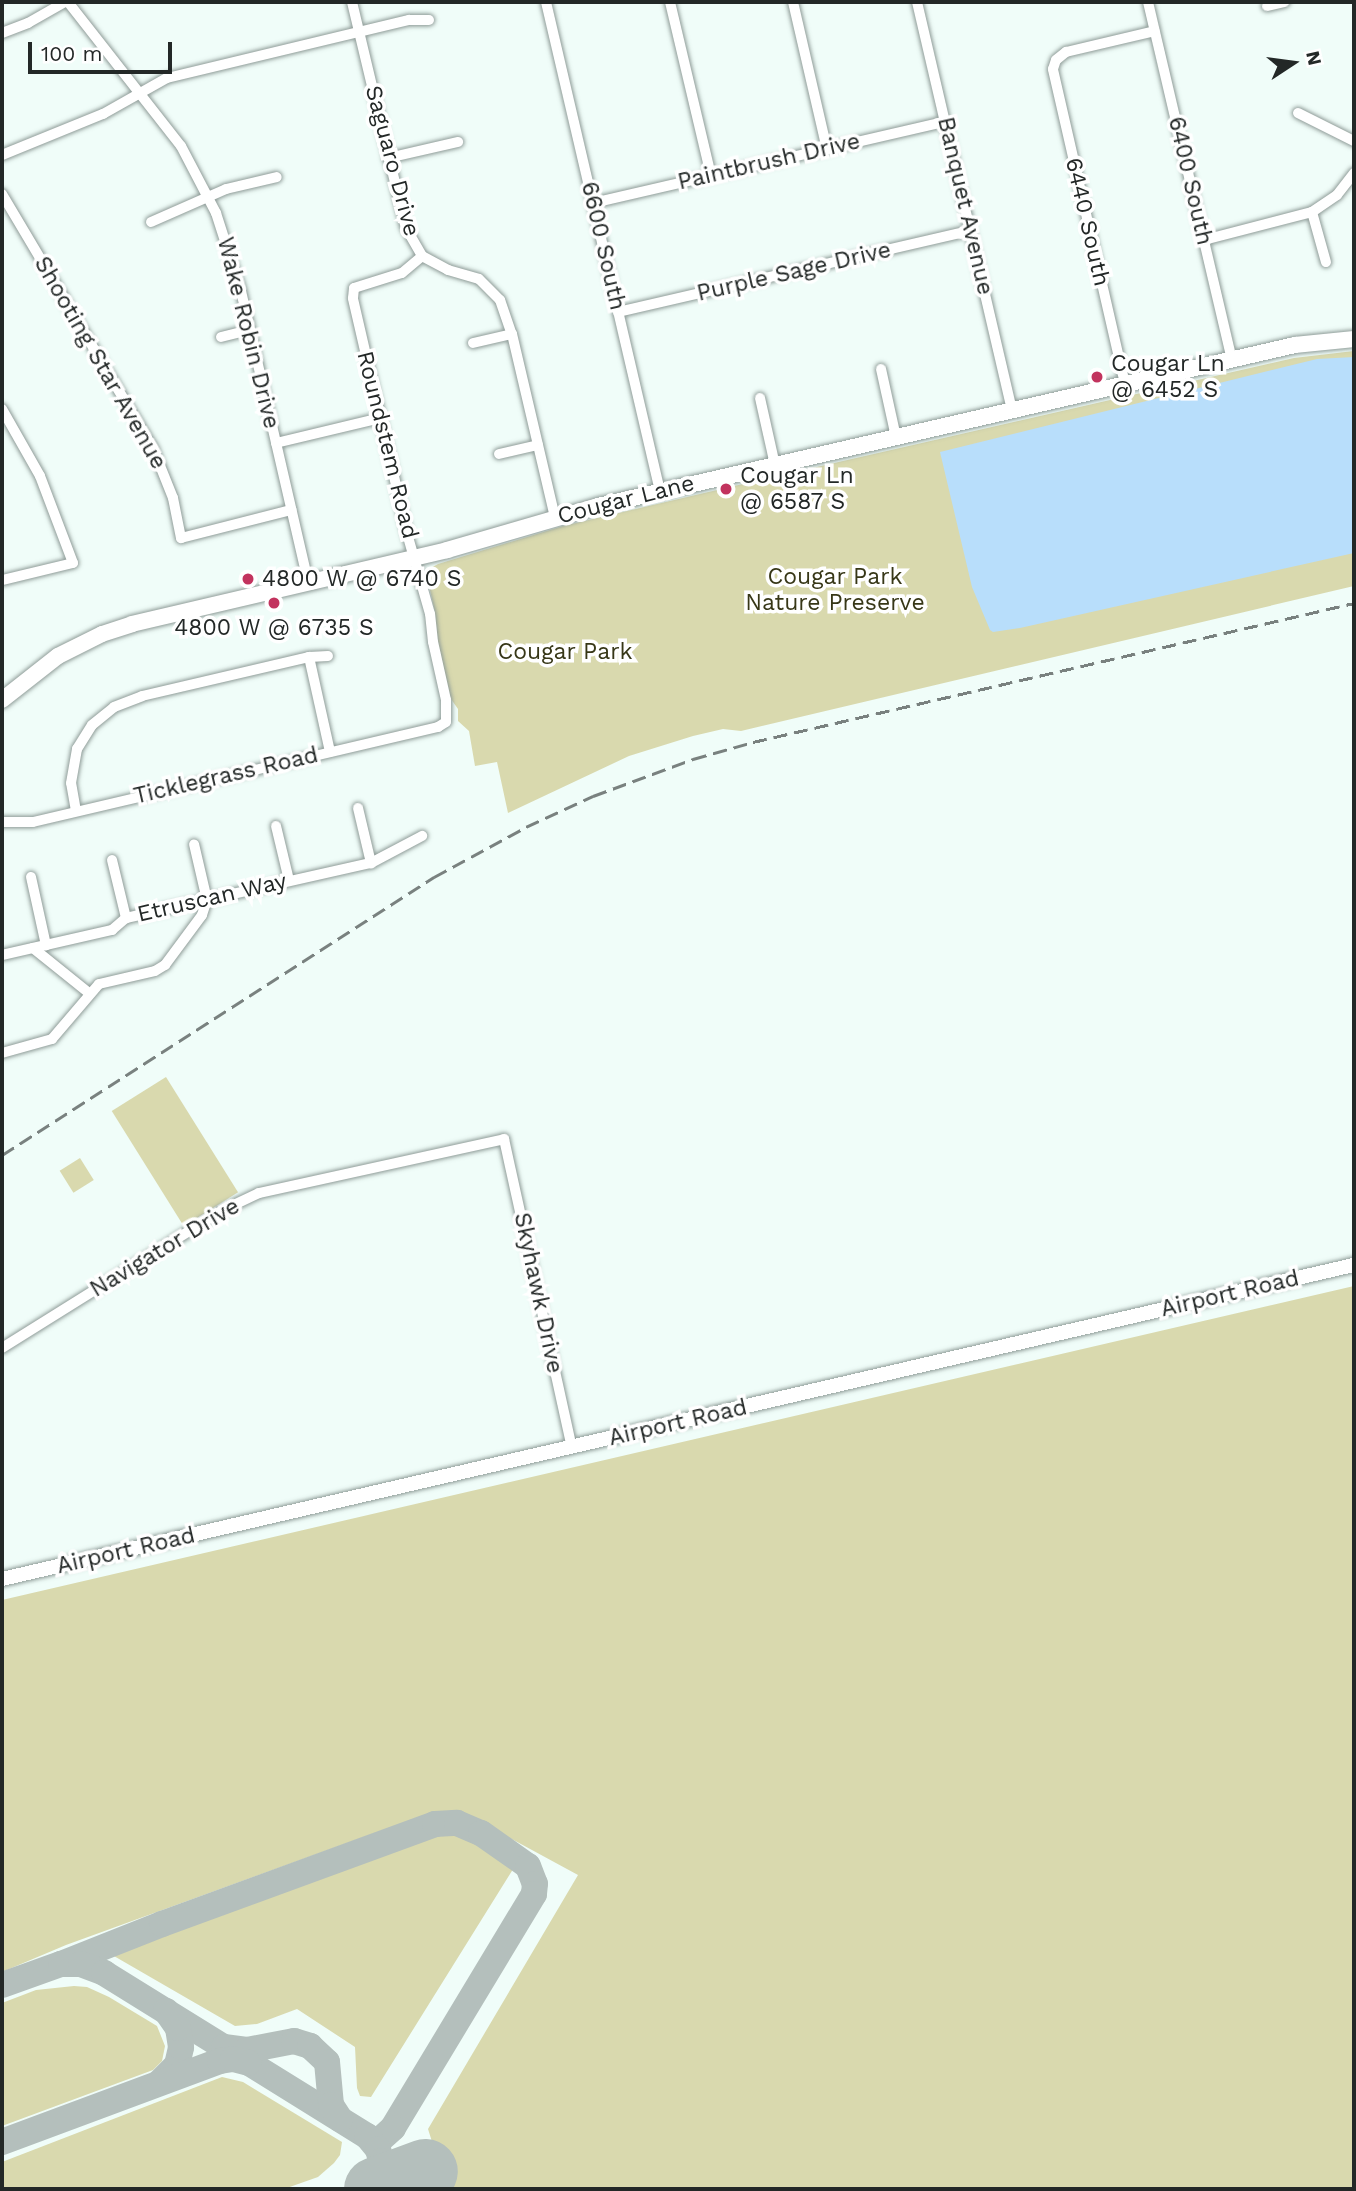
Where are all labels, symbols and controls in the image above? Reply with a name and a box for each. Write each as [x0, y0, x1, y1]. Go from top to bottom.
scale bar [32, 28, 175, 72]
north arrow [1258, 28, 1328, 98]
text: 100 m [41, 41, 103, 66]
text: N [1301, 49, 1327, 68]
street label: Saguaro Drive [359, 83, 425, 239]
street label: Banquet Avenue [931, 114, 999, 298]
street label: 6400 South [1162, 114, 1218, 248]
street label: Paintbrush Drive [675, 128, 863, 196]
street label: 6440 South [1059, 155, 1115, 289]
street label: 6600 South [575, 179, 631, 313]
street label: Wake Robin Drive [211, 234, 285, 432]
street label: Purple Sage Drive [694, 236, 894, 308]
street label: Shooting Star Avenue [27, 251, 173, 475]
street label: Roundstem Road [350, 348, 424, 542]
place label: Cougar Ln @ 6452 S [1111, 350, 1225, 404]
marker: Cougar Ln @ 6452 S [1089, 369, 1105, 385]
place label: Cougar Ln @ 6587 S [740, 462, 854, 516]
street label: Cougar Lane [554, 470, 698, 530]
marker: Cougar Ln @ 6587 S [718, 481, 734, 497]
park label: Cougar Park Nature Preserve [745, 563, 925, 617]
place label: 4800 W @ 6740 S [262, 565, 463, 593]
marker: 4800 W @ 6740 S [240, 571, 256, 587]
marker: 4800 W @ 6735 S [266, 595, 282, 611]
place label: 4800 W @ 6735 S [174, 614, 374, 642]
park label: Cougar Park [497, 638, 633, 666]
street label: Ticklegrass Road [131, 741, 321, 811]
street label: Etruscan Way [134, 867, 290, 929]
street label: Navigator Drive [85, 1192, 245, 1304]
street label: Skyhawk Drive [507, 1210, 569, 1376]
street label: Airport Road [1158, 1265, 1302, 1323]
street label: Airport Road [606, 1394, 750, 1452]
street label: Airport Road [54, 1522, 198, 1580]

